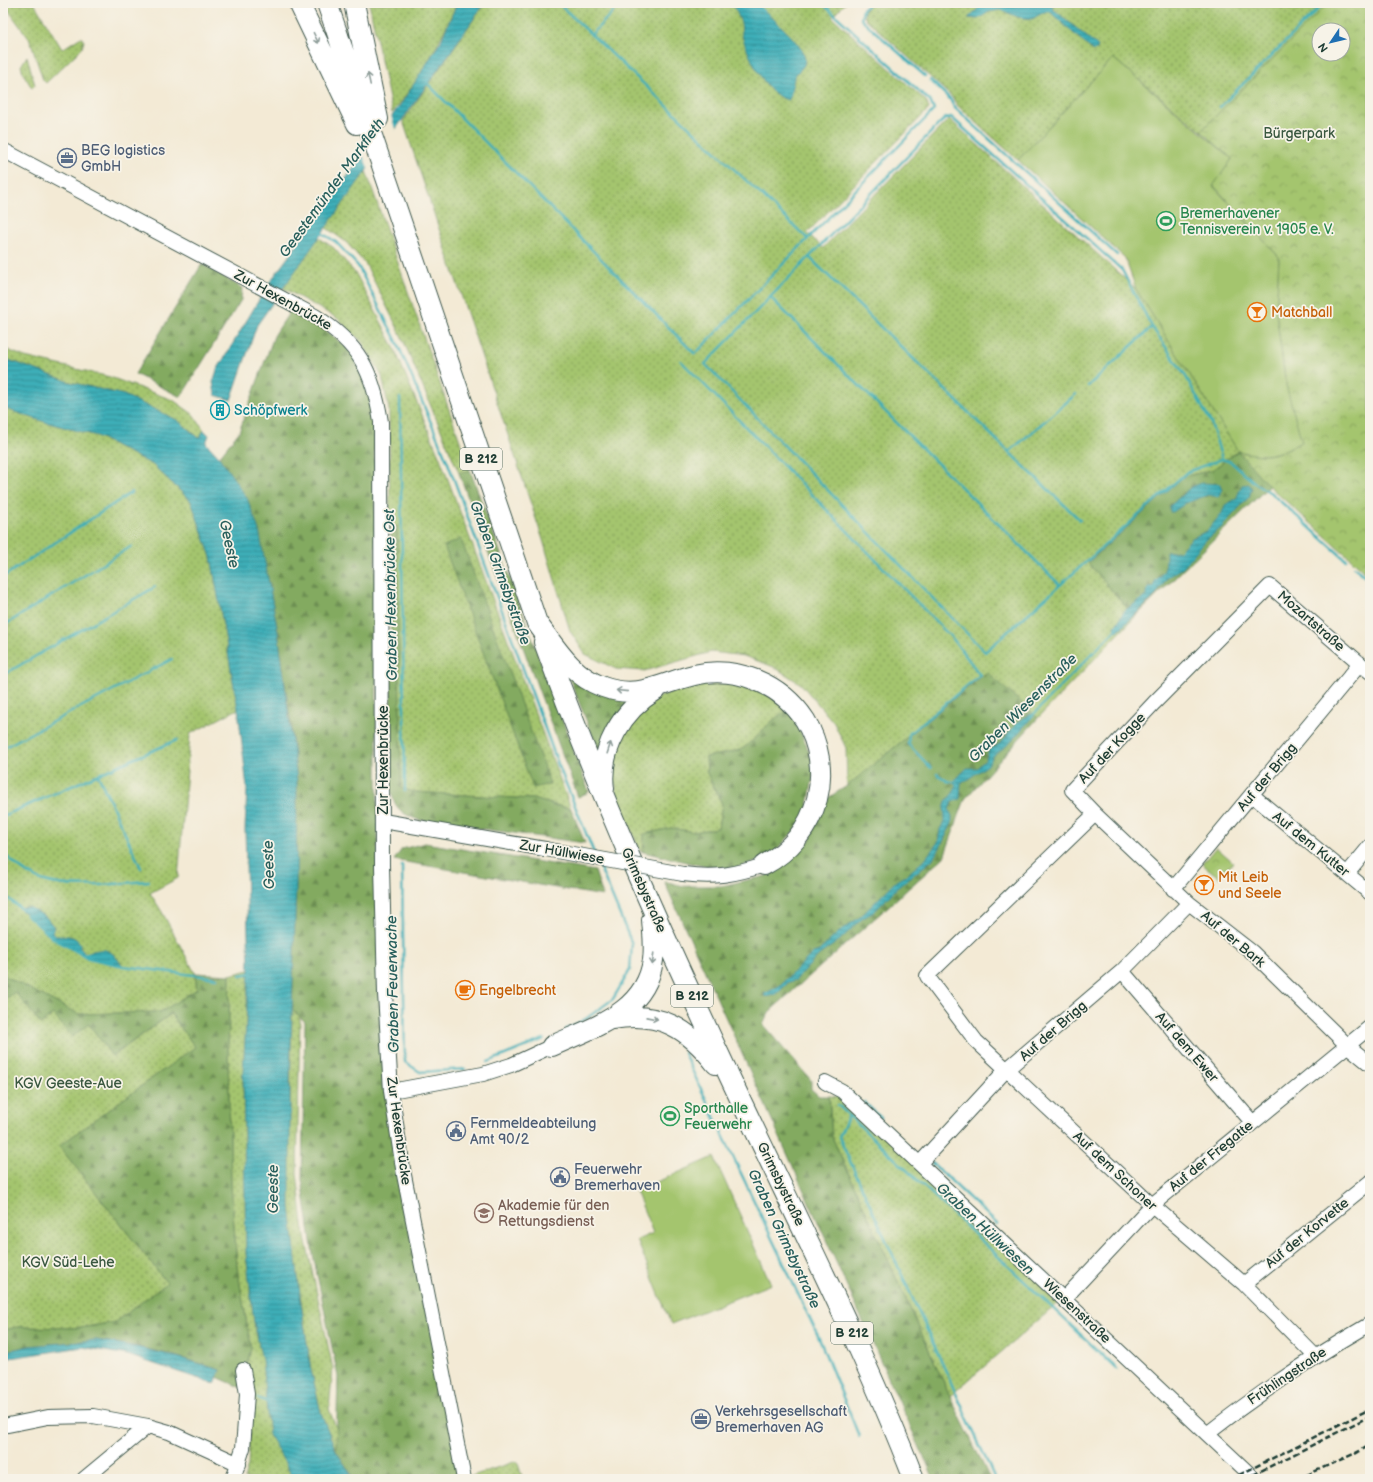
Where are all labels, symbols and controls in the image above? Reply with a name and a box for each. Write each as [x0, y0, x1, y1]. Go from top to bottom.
north arrow [1311, 22, 1351, 62]
one-way arrow [313, 32, 320, 44]
text: N [1316, 40, 1331, 55]
one-way arrow [365, 73, 373, 86]
water label: Geestemünder Markfleth [275, 115, 389, 261]
park label: Bürgerpark [1263, 125, 1335, 142]
place label: BEG logistics GmbH [81, 142, 165, 175]
office icon: BEG logistics GmbH [56, 147, 78, 169]
place label: Bremerhavener Tennisverein v. 1905 e. V. [1180, 205, 1334, 238]
sports icon: Bremerhavener Tennisverein v. 1905 e. V. [1155, 210, 1177, 232]
street label: Zur Hexenbrücke [230, 266, 335, 334]
bar icon: Matchball [1246, 301, 1268, 323]
place label: Matchball [1271, 304, 1332, 321]
building icon: Schöpfwerk [209, 399, 231, 421]
place label: Schöpfwerk [234, 402, 308, 419]
road number: B 212 [460, 448, 502, 470]
water label: Graben Grimsbystraße [465, 498, 535, 648]
water label: Graben Hexenbrücke Ost [380, 509, 402, 681]
water label: Geeste [215, 518, 243, 570]
street label: Mozartstraße [1274, 587, 1348, 655]
water label: Graben Wiesenstraße [965, 649, 1082, 766]
one-way arrow [616, 688, 629, 695]
street label: Zur Hexenbrücke [375, 706, 392, 815]
street label: Auf der Kogge [1075, 709, 1149, 787]
street label: Auf der Brigg [1234, 740, 1300, 814]
one-way arrow [606, 741, 613, 754]
street label: Auf dem Kutter [1269, 808, 1354, 881]
street label: Zur Hüllwiese [517, 836, 606, 868]
water label: Geeste [259, 840, 279, 890]
street label: Grimsbystraße [618, 845, 670, 935]
place label: Mit Leib und Seele [1218, 869, 1282, 902]
bar icon: Mit Leib und Seele [1193, 874, 1215, 896]
street label: Auf der Bark [1197, 907, 1269, 971]
water label: Graben Feuerwache [382, 915, 404, 1053]
one-way arrow [649, 952, 657, 965]
cafe icon: Engelbrecht [454, 979, 476, 1001]
place label: Engelbrecht [479, 982, 557, 999]
road number: B 212 [671, 985, 713, 1007]
street label: Auf der Brigg [1016, 997, 1090, 1065]
street label: Auf dem Ewer [1152, 1008, 1223, 1086]
one-way arrow [645, 1015, 658, 1023]
park label: KGV Geeste-Aue [14, 1075, 122, 1092]
street label: Zur Hexenbrücke [383, 1075, 415, 1186]
place label: Sporthalle Feuerwehr [684, 1100, 753, 1133]
sports icon: Sporthalle Feuerwehr [659, 1105, 681, 1127]
place label: Fernmeldeabteilung Amt 90/2 [470, 1115, 596, 1148]
street label: Auf der Fregatte [1165, 1117, 1257, 1195]
public building icon: Fernmeldeabteilung Amt 90/2 [445, 1120, 467, 1142]
street label: Auf dem Schoner [1069, 1128, 1161, 1215]
street label: Grimsbystraße [753, 1139, 809, 1229]
place label: Feuerwehr Bremerhaven [574, 1161, 660, 1194]
water label: Geeste [264, 1164, 283, 1214]
public building icon: Feuerwehr Bremerhaven [549, 1166, 571, 1188]
water label: Graben Grimsbystraße [743, 1166, 825, 1312]
water label: Graben Hüllwiesen [932, 1179, 1038, 1279]
street label: Auf der Korvette [1262, 1194, 1352, 1272]
place label: Akademie für den Rettungsdienst [498, 1197, 609, 1230]
school or university icon: Akademie für den Rettungsdienst [473, 1202, 495, 1224]
park label: KGV Süd-Lehe [21, 1254, 115, 1271]
street label: Wiesenstraße [1039, 1275, 1115, 1347]
road number: B 212 [831, 1322, 873, 1344]
street label: Frühlingstraße [1244, 1343, 1330, 1409]
place label: Verkehrsgesellschaft Bremerhaven AG [715, 1403, 848, 1436]
office icon: Verkehrsgesellschaft Bremerhaven AG [690, 1408, 712, 1430]

